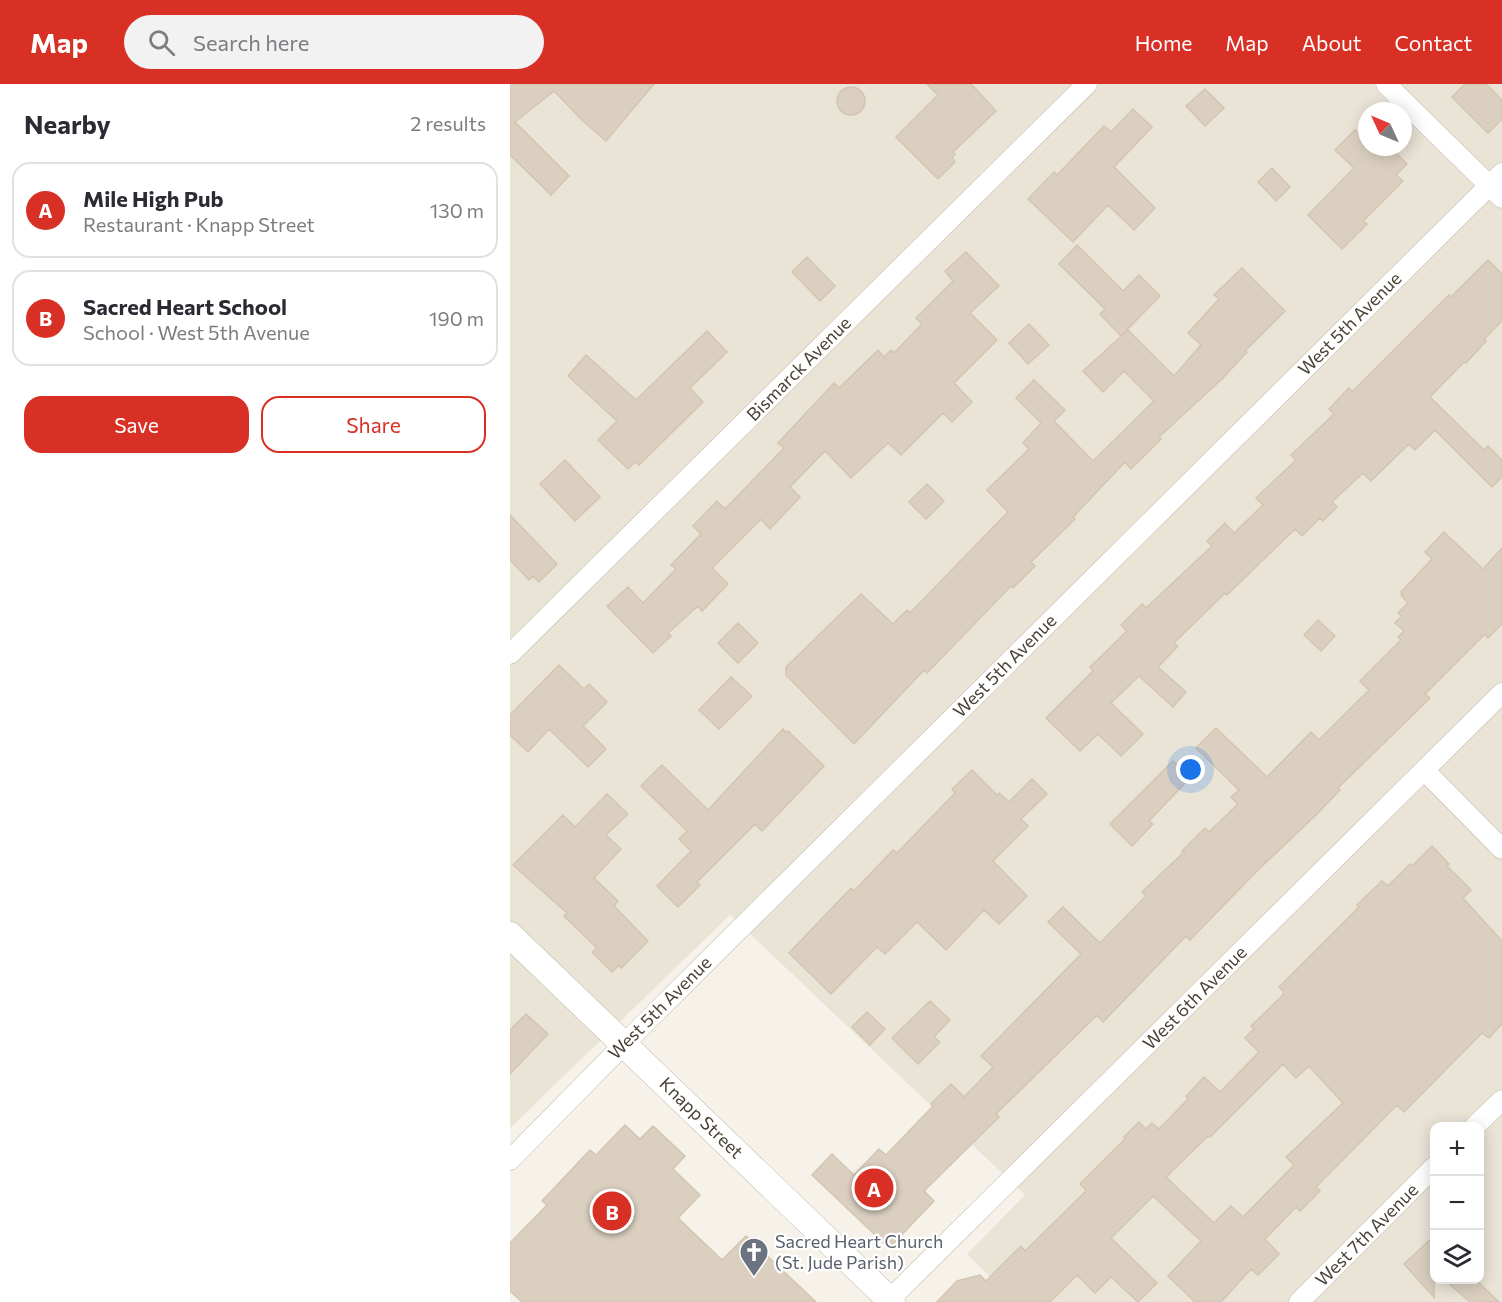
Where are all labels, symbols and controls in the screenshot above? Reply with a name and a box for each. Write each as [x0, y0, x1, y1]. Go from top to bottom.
search box [124, 15, 544, 69]
text: Map [30, 25, 88, 59]
icon: search [145, 26, 178, 59]
text: Search here [193, 29, 309, 56]
text: Home [1135, 30, 1192, 55]
text: Map [1225, 30, 1269, 55]
text: About [1302, 30, 1361, 55]
text: Contact [1394, 30, 1472, 55]
north arrow [1358, 102, 1412, 156]
text: Nearby [24, 108, 111, 139]
text: 2 results [410, 111, 486, 135]
text: Mile High Pub [83, 185, 224, 212]
text: A [38, 198, 53, 222]
text: 130 m [430, 198, 484, 222]
text: Restaurant · Knapp Street [83, 212, 315, 236]
street label: West 5th Avenue [1293, 267, 1406, 380]
text: Sacred Heart School [83, 293, 287, 320]
text: B [39, 306, 52, 330]
text: 190 m [429, 306, 484, 330]
street label: Bismarck Avenue [742, 312, 855, 425]
text: School · West 5th Avenue [83, 320, 310, 344]
button: Save [24, 396, 249, 453]
button: Share [261, 396, 486, 453]
street label: West 5th Avenue [948, 609, 1061, 722]
your location [1176, 755, 1205, 784]
street label: West 6th Avenue [1138, 941, 1251, 1054]
street label: West 5th Avenue [603, 951, 716, 1064]
street label: Knapp Street [655, 1072, 748, 1163]
map controls [1430, 1122, 1484, 1284]
button: + [1430, 1122, 1484, 1176]
pin: A [854, 1166, 894, 1210]
button: − [1430, 1176, 1484, 1230]
street label: West 7th Avenue [1310, 1178, 1422, 1290]
pin: B [592, 1188, 632, 1234]
place label: Sacred Heart Church (St. Jude Parish) [775, 1230, 943, 1273]
button: layers [1430, 1230, 1484, 1284]
church icon: Sacred Heart Church (St. Jude Parish) [738, 1236, 770, 1278]

